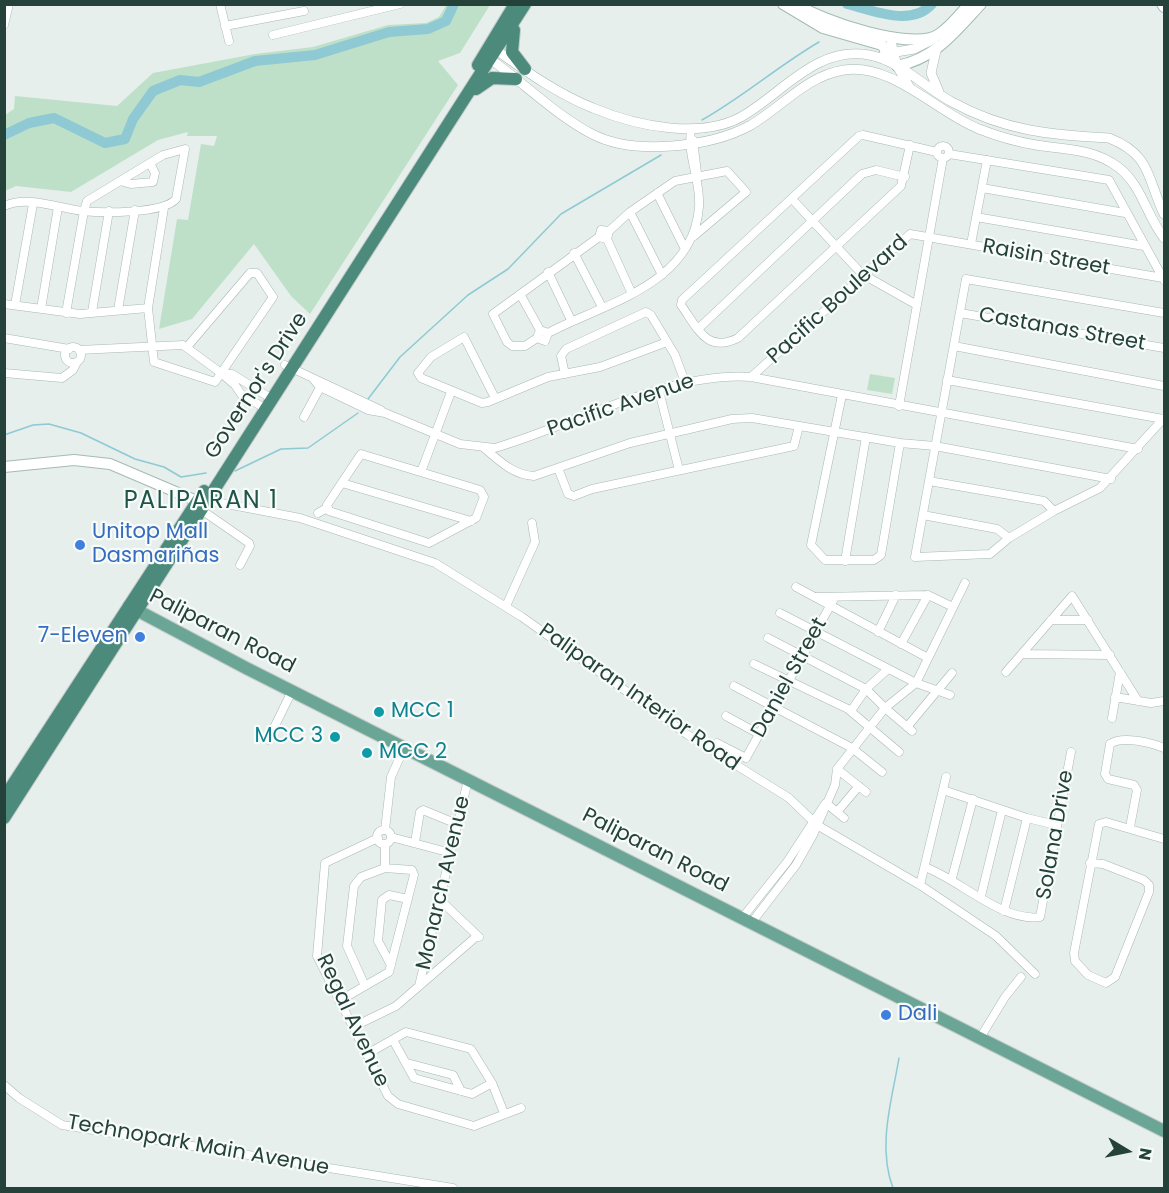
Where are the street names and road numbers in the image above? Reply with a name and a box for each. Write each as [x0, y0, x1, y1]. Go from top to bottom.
street label: Pacific Boulevard [762, 230, 914, 370]
street label: Raisin Street [980, 234, 1112, 282]
street label: Castanas Street [977, 303, 1147, 357]
street label: Governor's Drive [200, 308, 314, 464]
street label: Pacific Avenue [544, 369, 698, 443]
street label: Paliparan Road [145, 584, 299, 680]
street label: Daniel Street [747, 614, 833, 742]
street label: Paliparan Interior Road [534, 619, 744, 777]
street label: Solana Drive [1032, 768, 1080, 902]
street label: Monarch Avenue [412, 794, 476, 972]
street label: Paliparan Road [578, 803, 732, 899]
street label: Regal Avenue [310, 951, 394, 1091]
street label: Technopark Main Avenue [65, 1111, 331, 1181]

